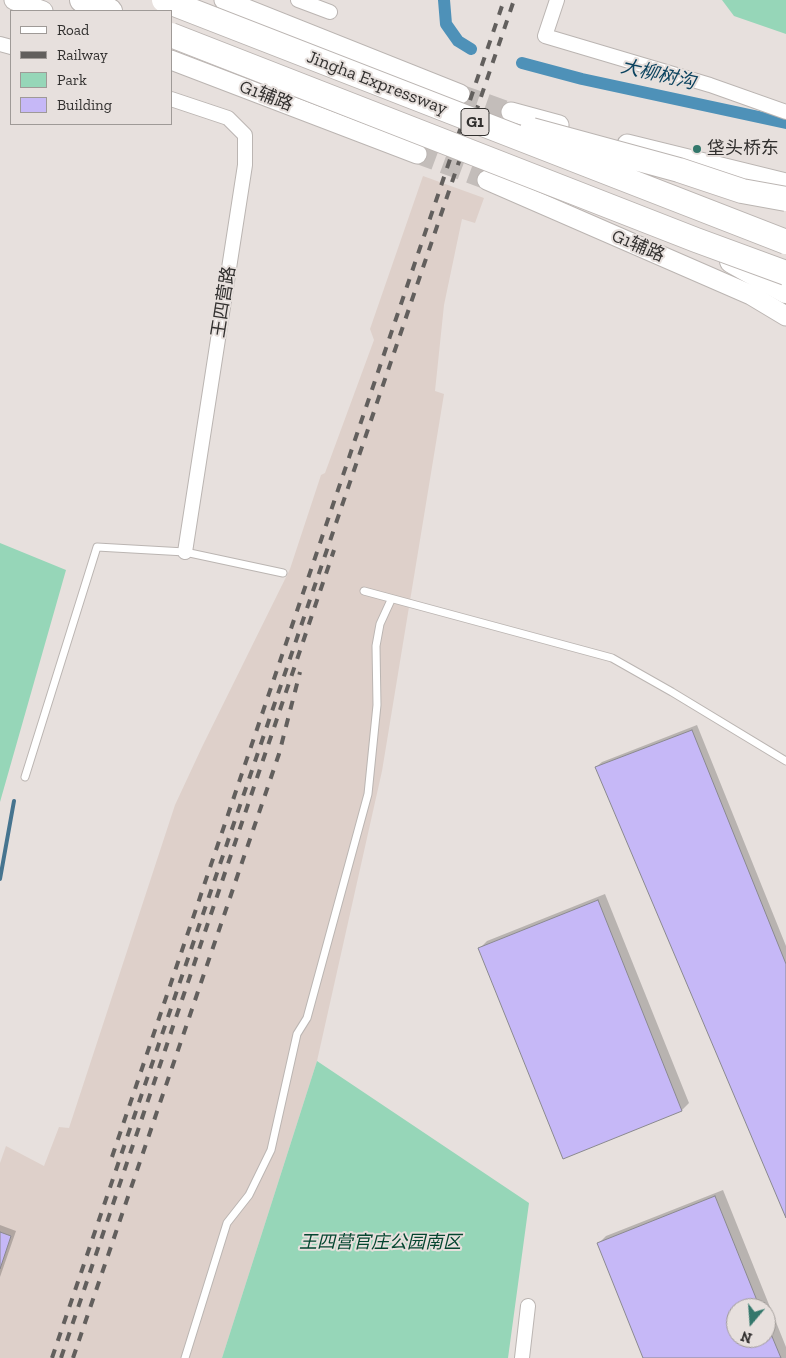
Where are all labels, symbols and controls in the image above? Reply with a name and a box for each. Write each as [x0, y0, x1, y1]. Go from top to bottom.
legend [10, 10, 172, 125]
text: Road [57, 21, 89, 39]
text: Railway [57, 46, 108, 64]
street label: Jingha Expressway [304, 46, 450, 120]
water label: 大柳树沟 [618, 55, 698, 95]
text: Park [57, 71, 87, 89]
street label: G1辅路 [236, 76, 296, 116]
text: Building [57, 96, 112, 114]
road number: G1 [461, 108, 489, 136]
place label: 垡头桥东 [707, 138, 779, 160]
marker: 垡头桥东 [691, 143, 703, 155]
street label: G1辅路 [608, 225, 668, 267]
street label: 王四营路 [208, 265, 240, 339]
park label: 王四营官庄公园南区 [299, 1232, 461, 1254]
north arrow [726, 1298, 776, 1348]
text: N [739, 1327, 754, 1347]

